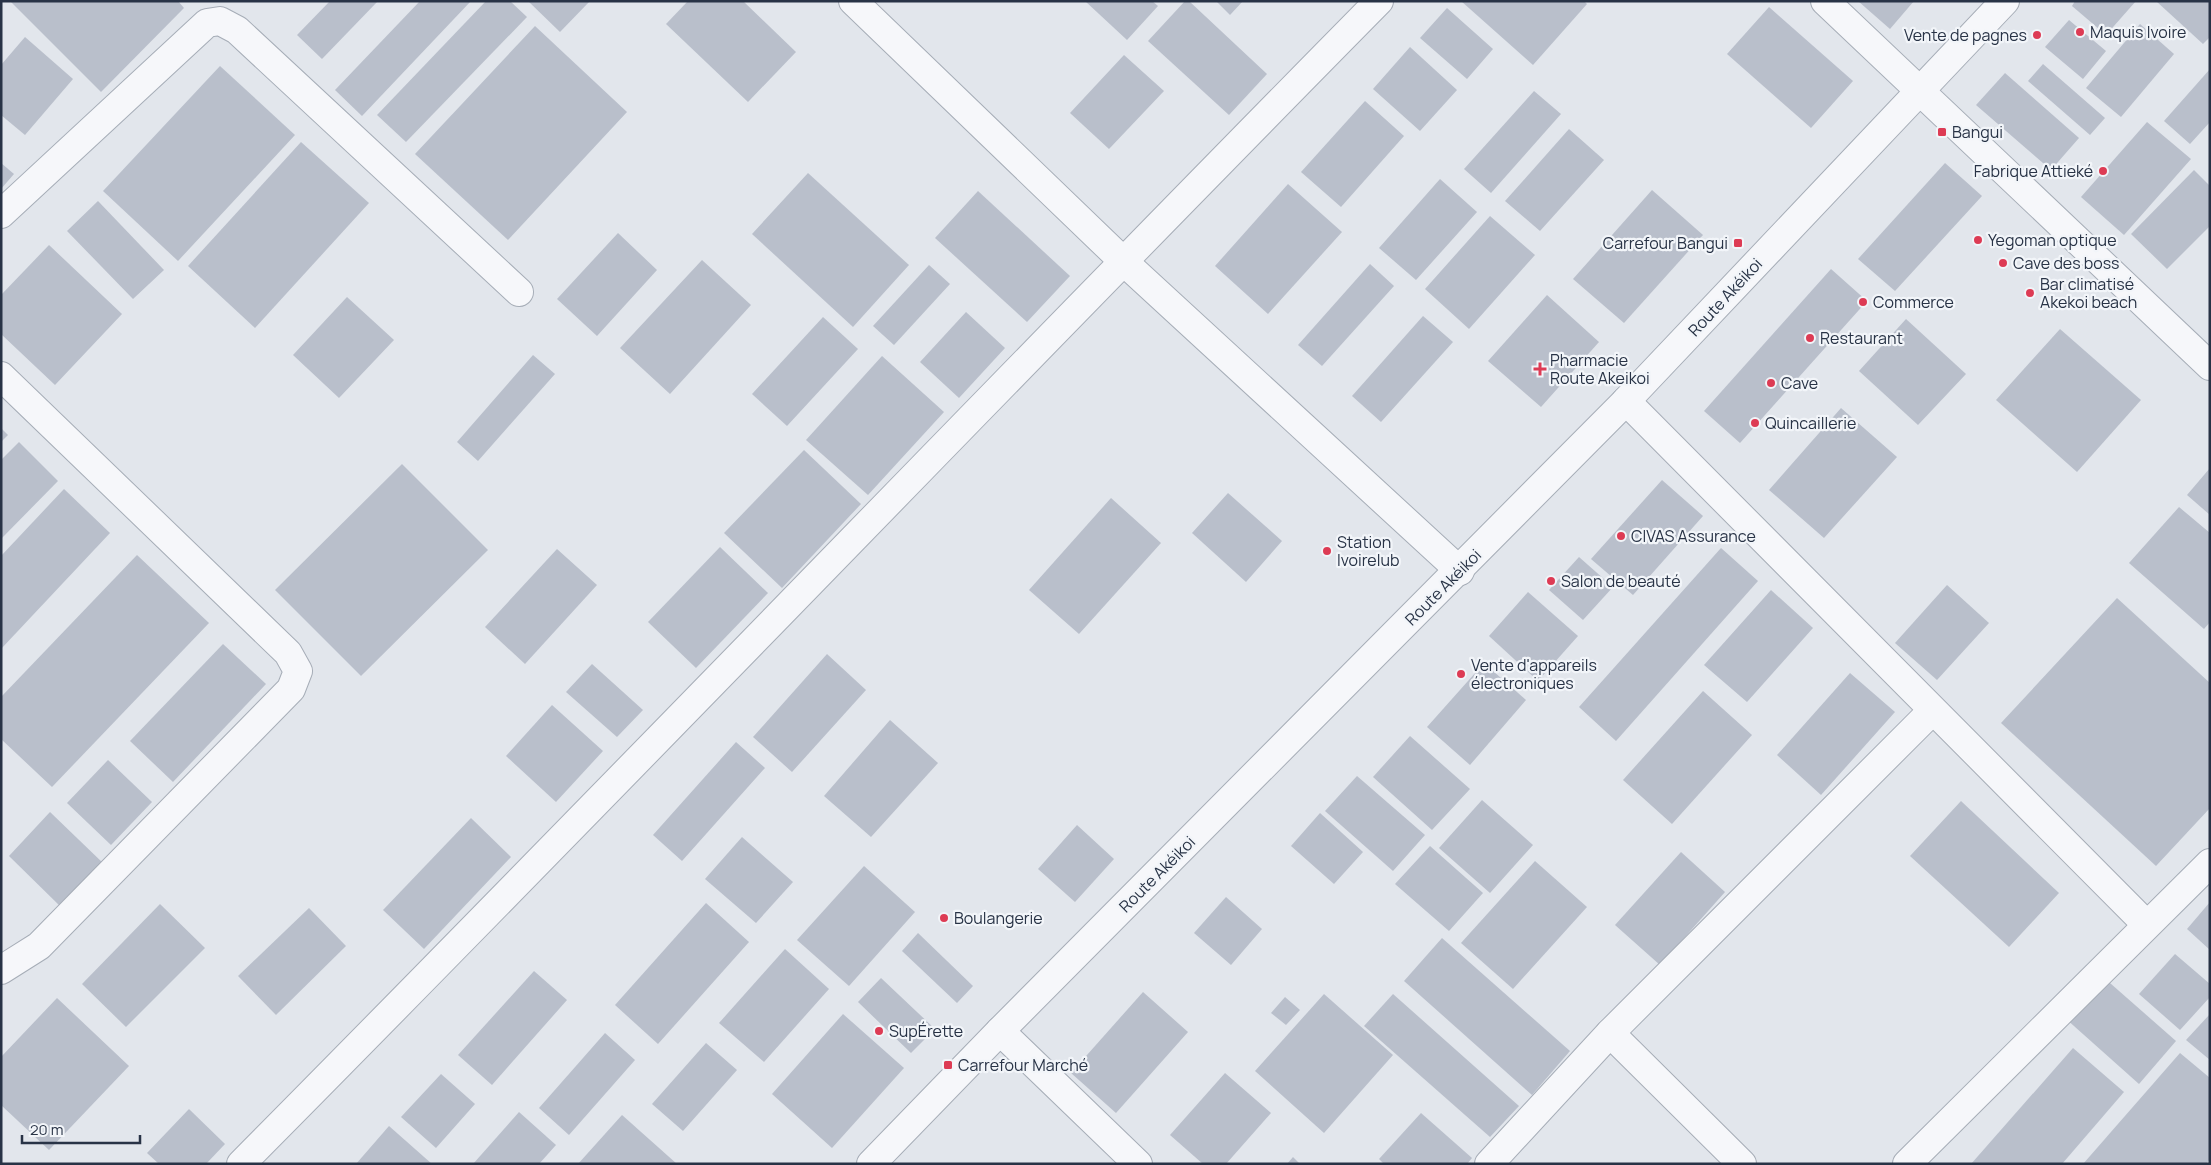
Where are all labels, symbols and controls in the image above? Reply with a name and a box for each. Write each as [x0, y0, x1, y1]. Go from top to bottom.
place label: Maquis Ivoire [2090, 21, 2186, 43]
place label: Vente de pagnes [1904, 24, 2027, 46]
marker: Maquis Ivoire [2074, 26, 2086, 38]
marker: Vente de pagnes [2031, 29, 2043, 41]
place label: Bangui [1952, 121, 2003, 143]
marker: Bangui [1936, 126, 1948, 138]
place label: Fabrique Attieké [1974, 160, 2093, 182]
marker: Fabrique Attieké [2097, 165, 2109, 177]
place label: Yegoman optique [1988, 229, 2116, 251]
place label: Carrefour Bangui [1603, 232, 1728, 254]
marker: Yegoman optique [1972, 234, 1984, 246]
marker: Carrefour Bangui [1732, 237, 1744, 249]
place label: Cave des boss [2013, 252, 2119, 274]
street label: Route Akéikoi [1683, 253, 1767, 341]
marker: Cave des boss [1997, 257, 2009, 269]
place label: Bar climatisé Akekoi beach [2040, 273, 2137, 313]
marker: Bar climatisé Akekoi beach [2024, 287, 2036, 299]
place label: Commerce [1873, 291, 1954, 313]
marker: Commerce [1857, 296, 1869, 308]
place label: Restaurant [1820, 327, 1903, 349]
marker: Restaurant [1804, 332, 1816, 344]
place label: Pharmacie Route Akeikoi [1550, 349, 1650, 389]
marker: Pharmacie Route Akeikoi [1534, 363, 1546, 375]
place label: Cave [1781, 372, 1818, 394]
marker: Cave [1765, 377, 1777, 389]
place label: Quincaillerie [1765, 412, 1856, 434]
marker: Quincaillerie [1749, 417, 1761, 429]
place label: CIVAS Assurance [1631, 525, 1756, 547]
marker: CIVAS Assurance [1615, 530, 1627, 542]
place label: Station Ivoirelub [1337, 531, 1399, 571]
street label: Route Akéikoi [1400, 544, 1486, 630]
marker: Station Ivoirelub [1321, 545, 1333, 557]
place label: Salon de beauté [1561, 570, 1681, 592]
marker: Salon de beauté [1545, 575, 1557, 587]
place label: Vente d'appareils électroniques [1471, 654, 1597, 694]
marker: Vente d'appareils électroniques [1455, 668, 1467, 680]
street label: Route Akéikoi [1114, 831, 1200, 917]
place label: Boulangerie [954, 907, 1043, 929]
marker: Boulangerie [938, 912, 950, 924]
place label: SupÉrette [889, 1020, 963, 1042]
marker: SupÉrette [873, 1025, 885, 1037]
place label: Carrefour Marché [958, 1054, 1088, 1076]
marker: Carrefour Marché [942, 1059, 954, 1071]
scale bar [22, 1112, 140, 1144]
text: 20 m [30, 1119, 63, 1140]

